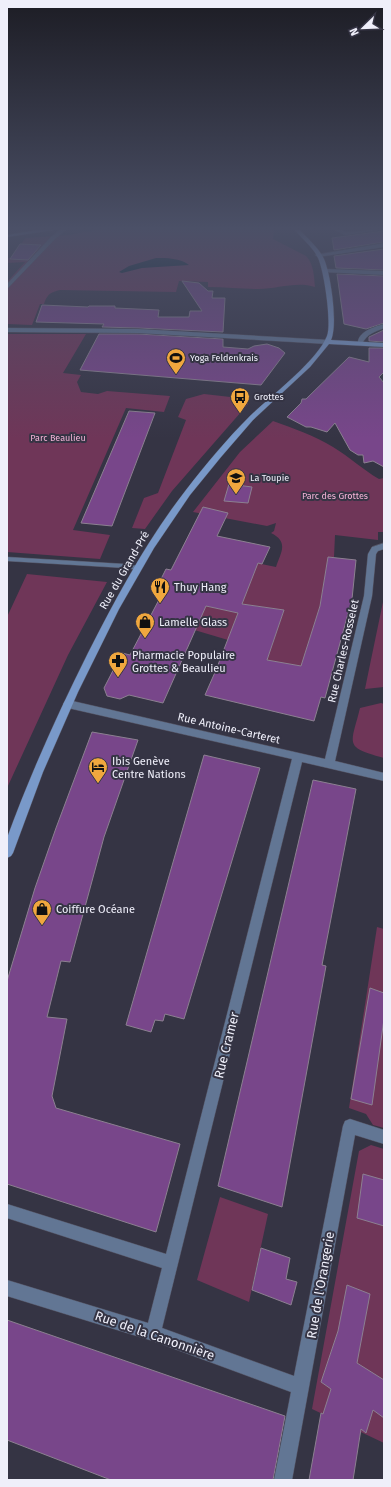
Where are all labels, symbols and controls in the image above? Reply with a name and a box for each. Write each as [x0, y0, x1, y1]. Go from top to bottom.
north arrow [343, 8, 383, 48]
text: N [347, 26, 362, 38]
sports icon: Yoga Feldenkrais [165, 347, 187, 375]
place label: Yoga Feldenkrais [190, 353, 258, 363]
bus stop icon: Grottes [229, 386, 251, 414]
place label: Grottes [254, 392, 284, 402]
park label: Parc Beaulieu [30, 433, 86, 443]
school or university icon: La Toupie [225, 467, 247, 495]
place label: La Toupie [250, 473, 289, 483]
park label: Parc des Grottes [302, 491, 368, 501]
street label: Rue du Grand-Pré [97, 529, 152, 612]
restaurant icon: Thuy Hang [149, 576, 171, 604]
place label: Thuy Hang [174, 581, 227, 594]
street label: Rue Charles-Rosselet [325, 598, 362, 704]
shop icon: Lamelle Glass [134, 611, 156, 639]
place label: Lamelle Glass [159, 616, 227, 629]
place label: Pharmacie Populaire Grottes & Beaulieu [132, 649, 235, 675]
pharmacy icon: Pharmacie Populaire Grottes & Beaulieu [107, 650, 129, 678]
street label: Rue Antoine-Carteret [176, 710, 281, 747]
place label: Ibis Genève Centre Nations [112, 755, 186, 781]
hotel icon: Ibis Genève Centre Nations [87, 756, 109, 784]
shop icon: Coiffure Océane [31, 898, 53, 926]
place label: Coiffure Océane [56, 903, 135, 916]
street label: Rue Cramer [211, 1010, 242, 1080]
street label: Rue de l'Orangerie [304, 1230, 337, 1340]
street label: Rue de la Canonnière [93, 1308, 217, 1363]

